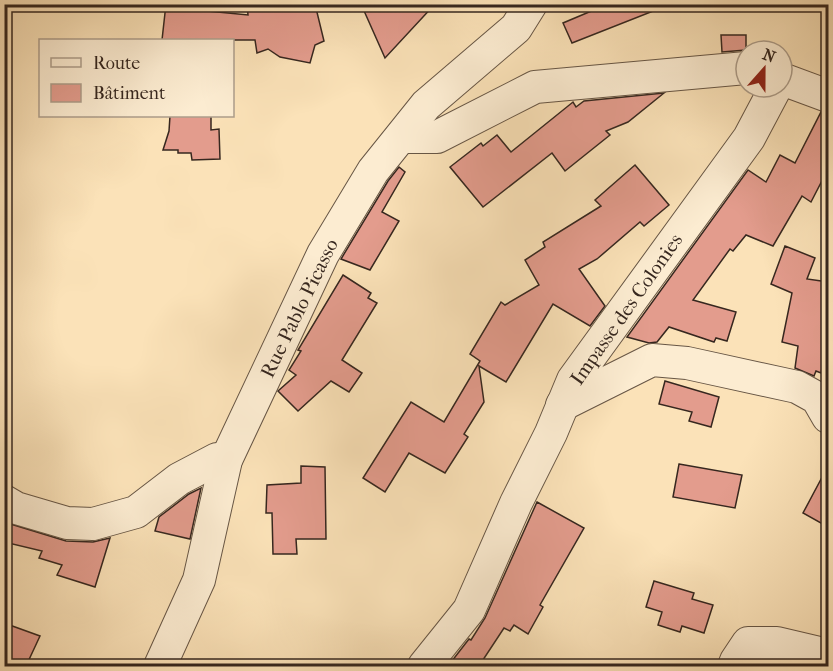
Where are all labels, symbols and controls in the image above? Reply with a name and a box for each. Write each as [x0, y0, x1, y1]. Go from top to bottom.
legend [39, 39, 234, 117]
north arrow [734, 39, 794, 99]
text: N [760, 44, 779, 67]
text: Route [93, 53, 140, 74]
text: Bâtiment [93, 83, 166, 104]
street label: Impasse des Colonies [566, 229, 687, 389]
street label: Rue Pablo Picasso [256, 235, 343, 381]

